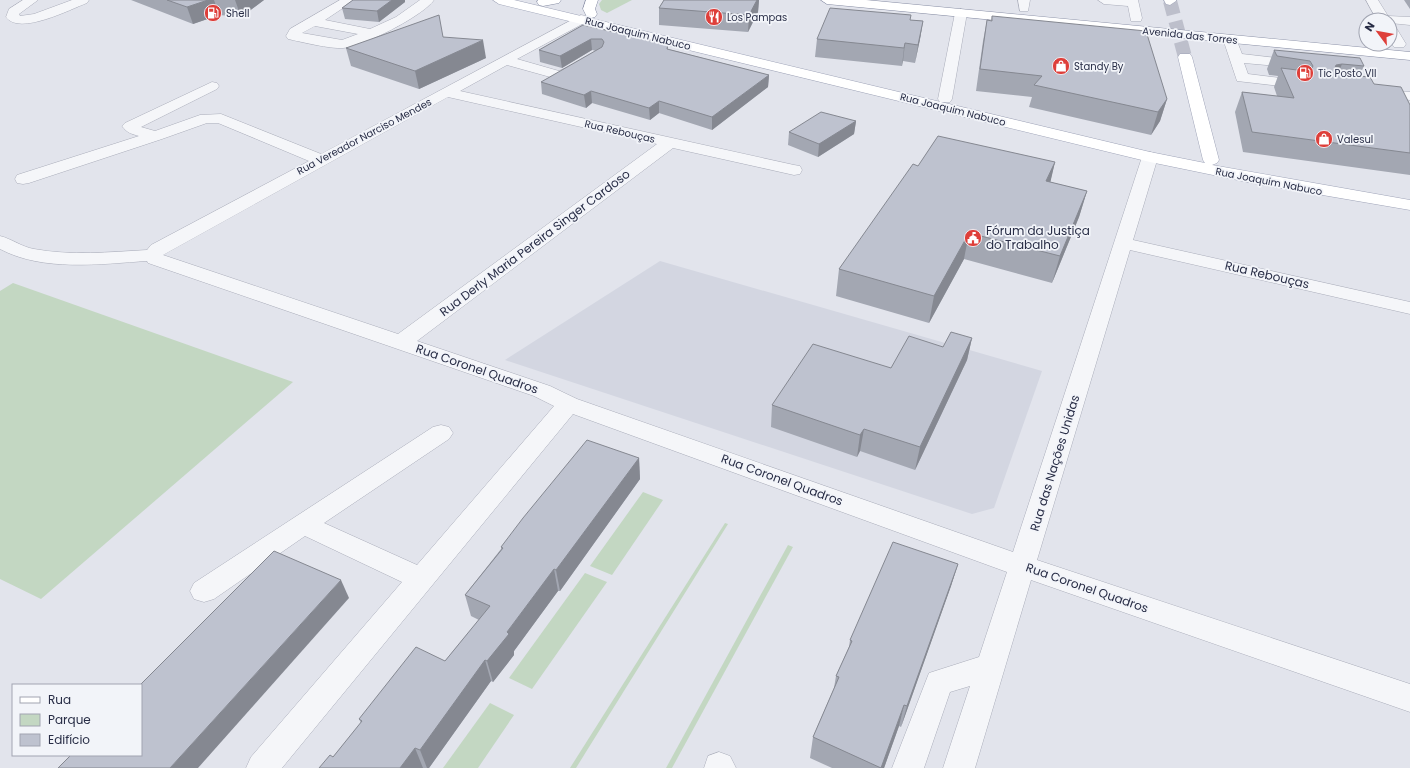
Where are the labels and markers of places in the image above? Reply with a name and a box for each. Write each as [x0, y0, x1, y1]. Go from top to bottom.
fuel station icon: Shell [203, 3, 223, 23]
place label: Shell [226, 6, 249, 21]
restaurant icon: Los Pampas [704, 7, 724, 27]
place label: Los Pampas [727, 10, 787, 25]
shop icon: Standy By [1051, 56, 1071, 76]
place label: Standy By [1074, 59, 1124, 74]
fuel station icon: Tic Posto VII [1295, 63, 1315, 83]
place label: Tic Posto VII [1318, 66, 1376, 81]
shop icon: Valesul [1314, 129, 1334, 149]
place label: Valesul [1337, 132, 1373, 147]
place label: Fórum da Justiça do Trabalho [986, 222, 1090, 253]
public building icon: Fórum da Justiça do Trabalho [963, 228, 983, 248]

